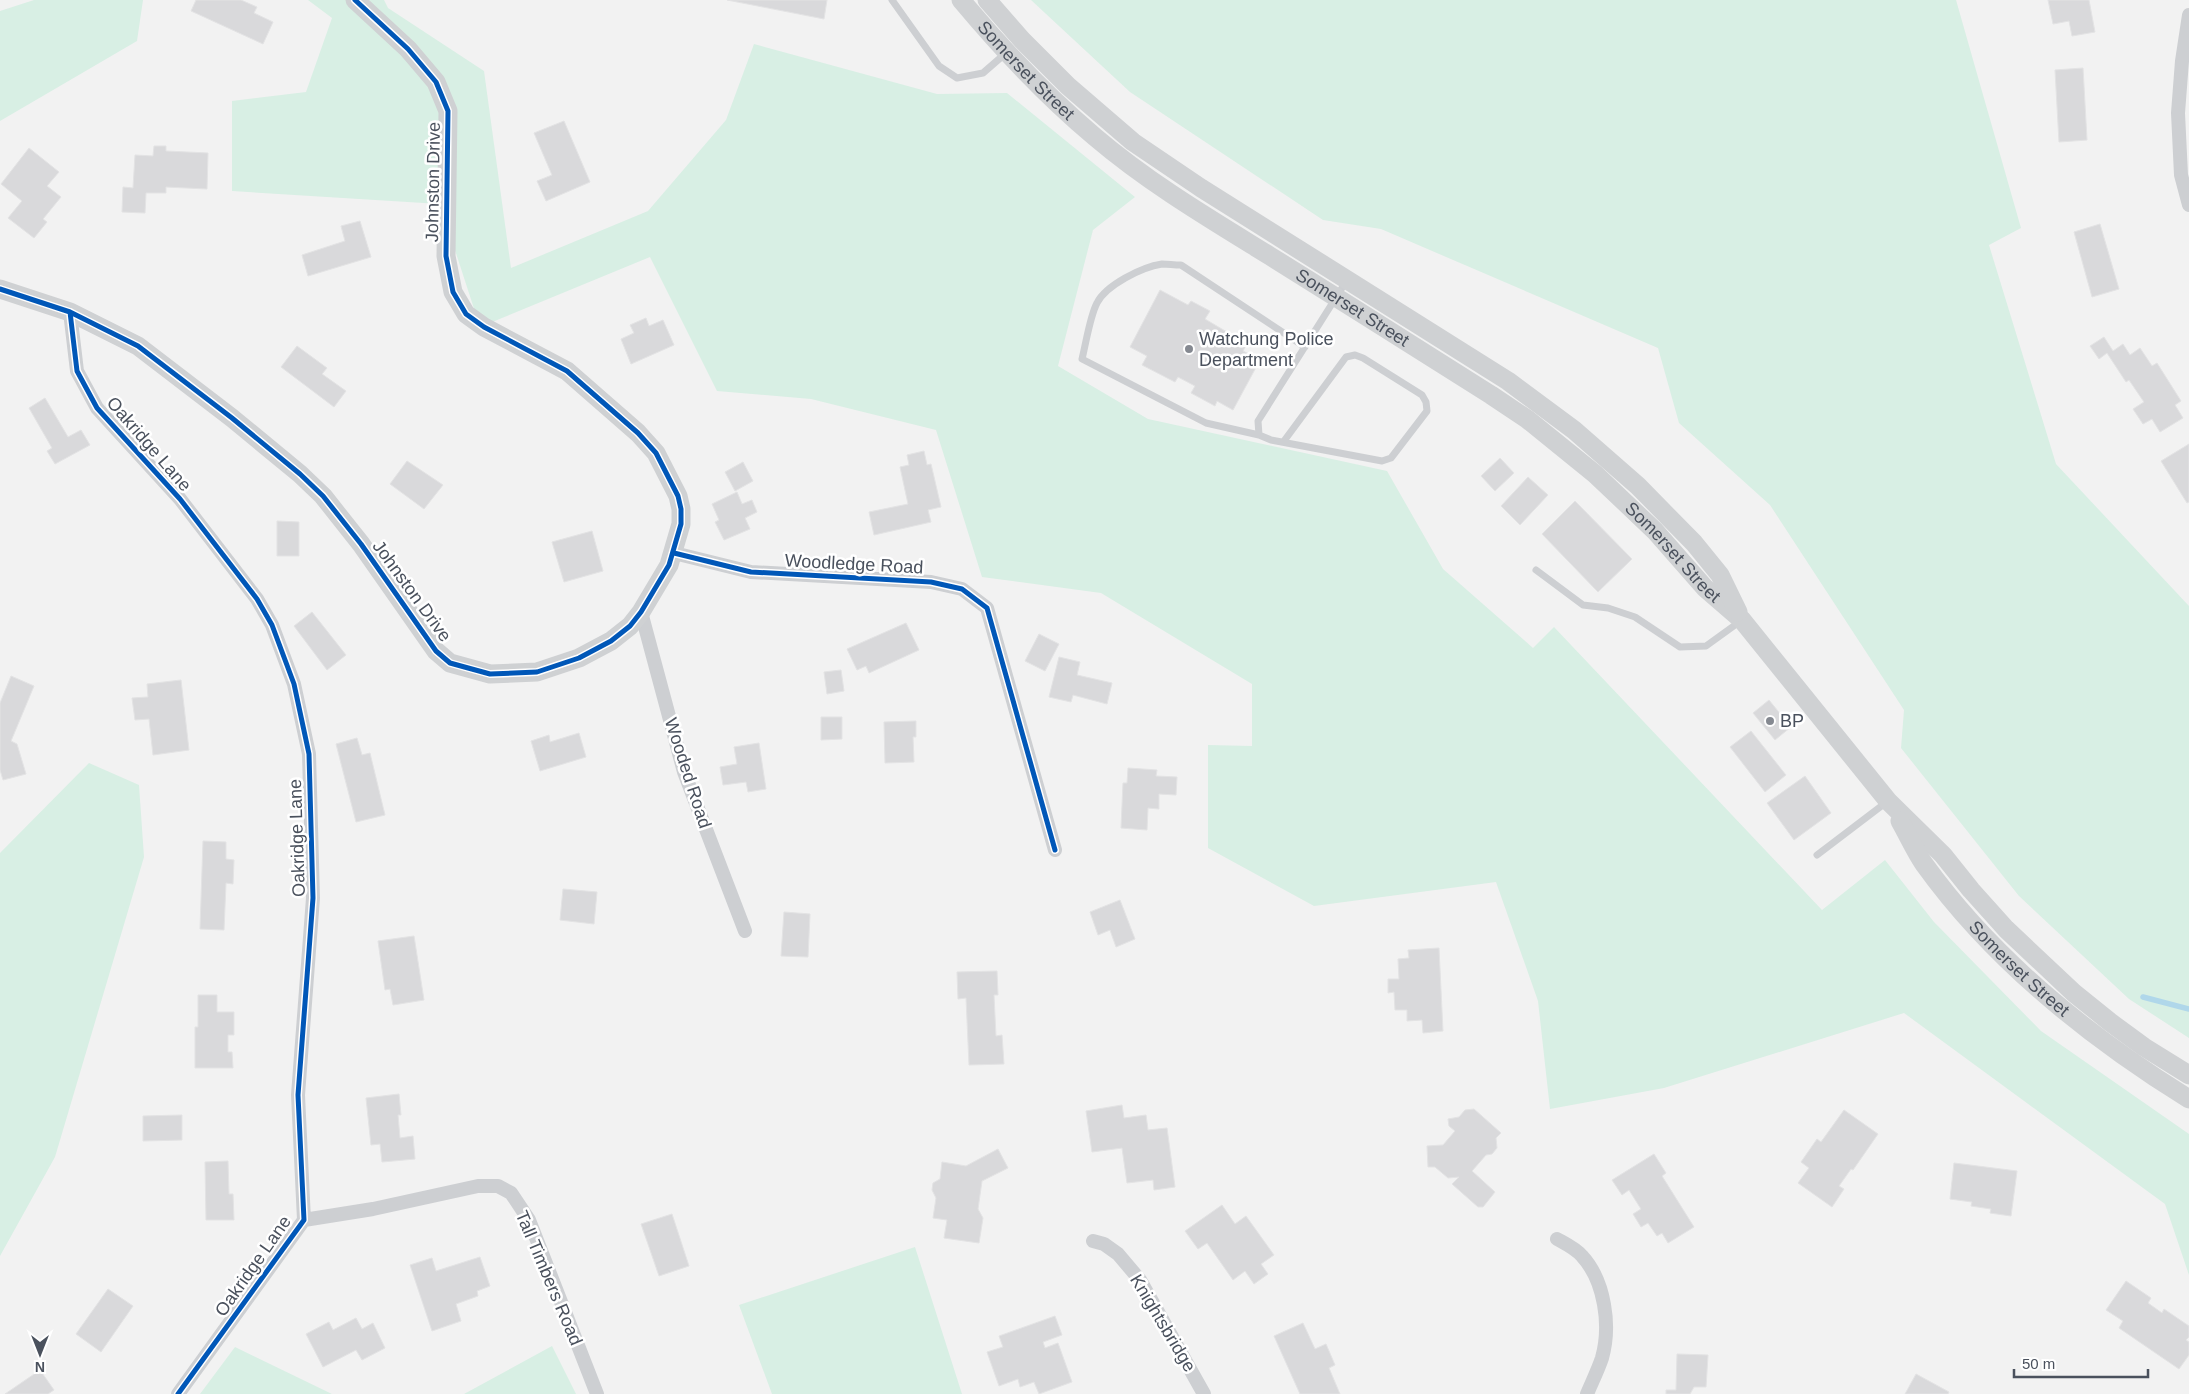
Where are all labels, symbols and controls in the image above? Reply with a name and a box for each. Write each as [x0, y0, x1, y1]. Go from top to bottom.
street label: Somerset Street [974, 17, 1078, 124]
street label: Johnston Drive [422, 122, 444, 242]
street label: Somerset Street [1292, 265, 1413, 351]
place label: Watchung Police Department [1199, 329, 1333, 370]
marker: Watchung Police Department [1183, 343, 1195, 355]
street label: Oakridge Lane [103, 393, 195, 495]
street label: Somerset Street [1621, 498, 1724, 607]
street label: Johnston Drive [369, 537, 455, 645]
street label: Woodledge Road [784, 550, 924, 578]
place label: BP [1780, 711, 1804, 731]
street label: Wooded Road [661, 715, 715, 831]
marker: BP [1764, 715, 1776, 727]
street label: Oakridge Lane [285, 779, 309, 897]
street label: Somerset Street [1965, 917, 2073, 1020]
street label: Tall Timbers Road [512, 1208, 586, 1348]
street label: Oakridge Lane [211, 1212, 295, 1320]
street label: Knightsbridge [1126, 1271, 1200, 1375]
north arrow [15, 1329, 65, 1379]
scale bar [2014, 1346, 2148, 1378]
text: 50 m [2022, 1355, 2055, 1372]
text: N [35, 1359, 45, 1375]

